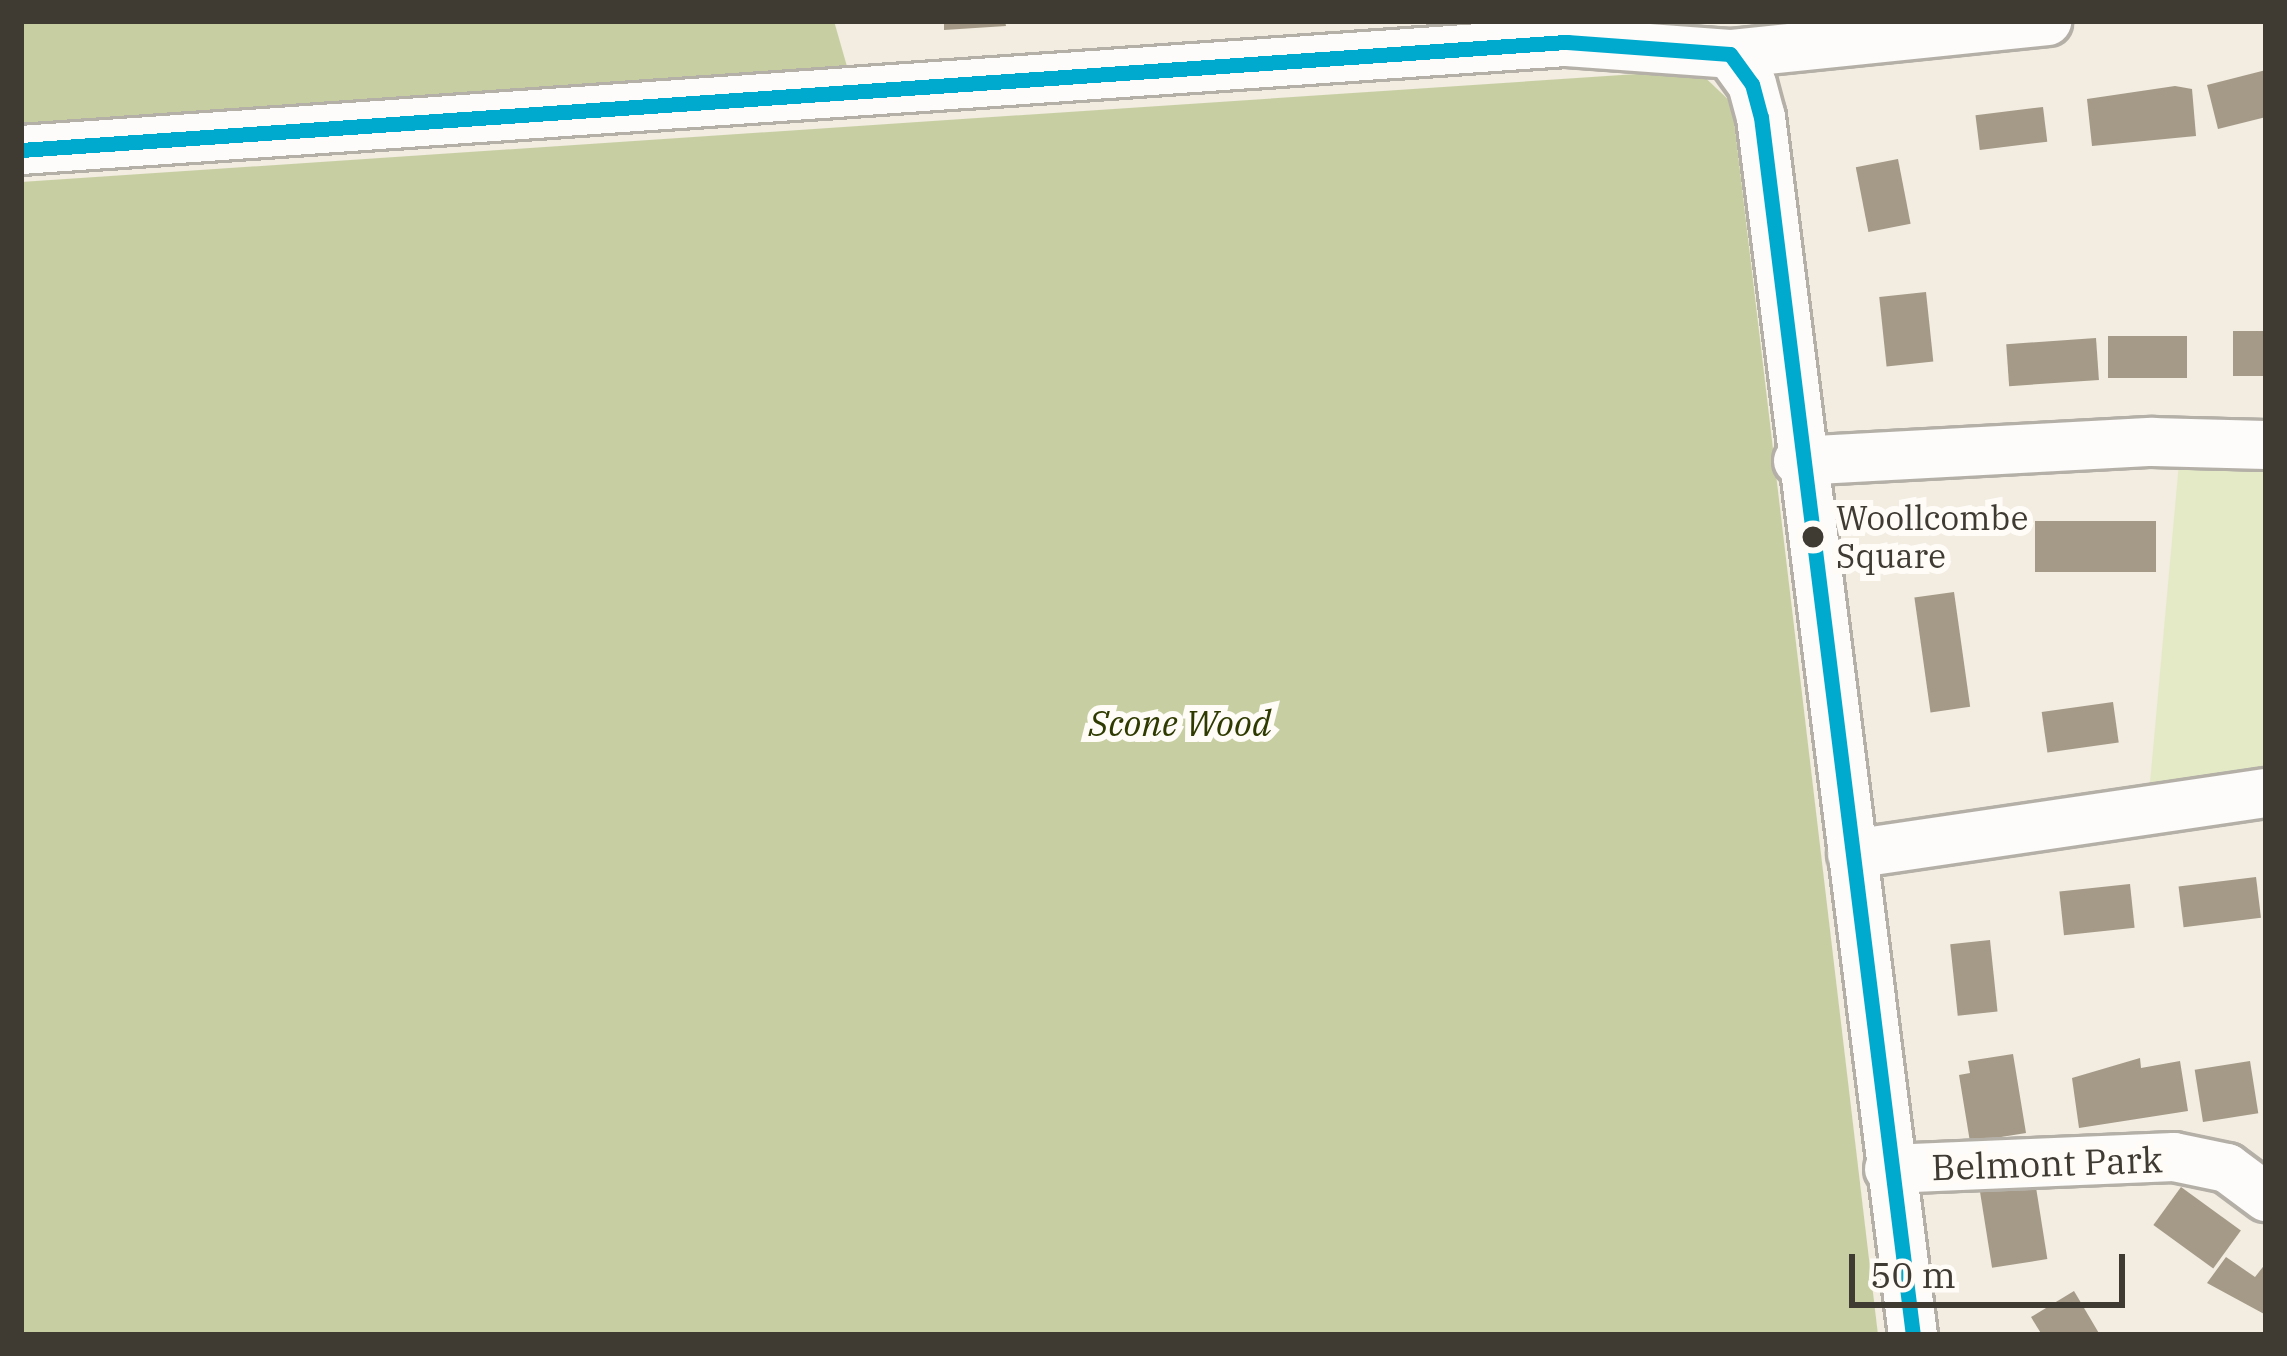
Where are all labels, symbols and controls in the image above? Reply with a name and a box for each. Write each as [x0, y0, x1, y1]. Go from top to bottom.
place label: Woollcombe Square [1836, 498, 2028, 576]
marker: Woollcombe Square [1802, 526, 1824, 548]
park label: Scone Wood [1089, 701, 1271, 745]
street label: Belmont Park [1931, 1137, 2163, 1189]
scale bar [1855, 1230, 2131, 1304]
text: 50 m [1870, 1251, 1956, 1298]

